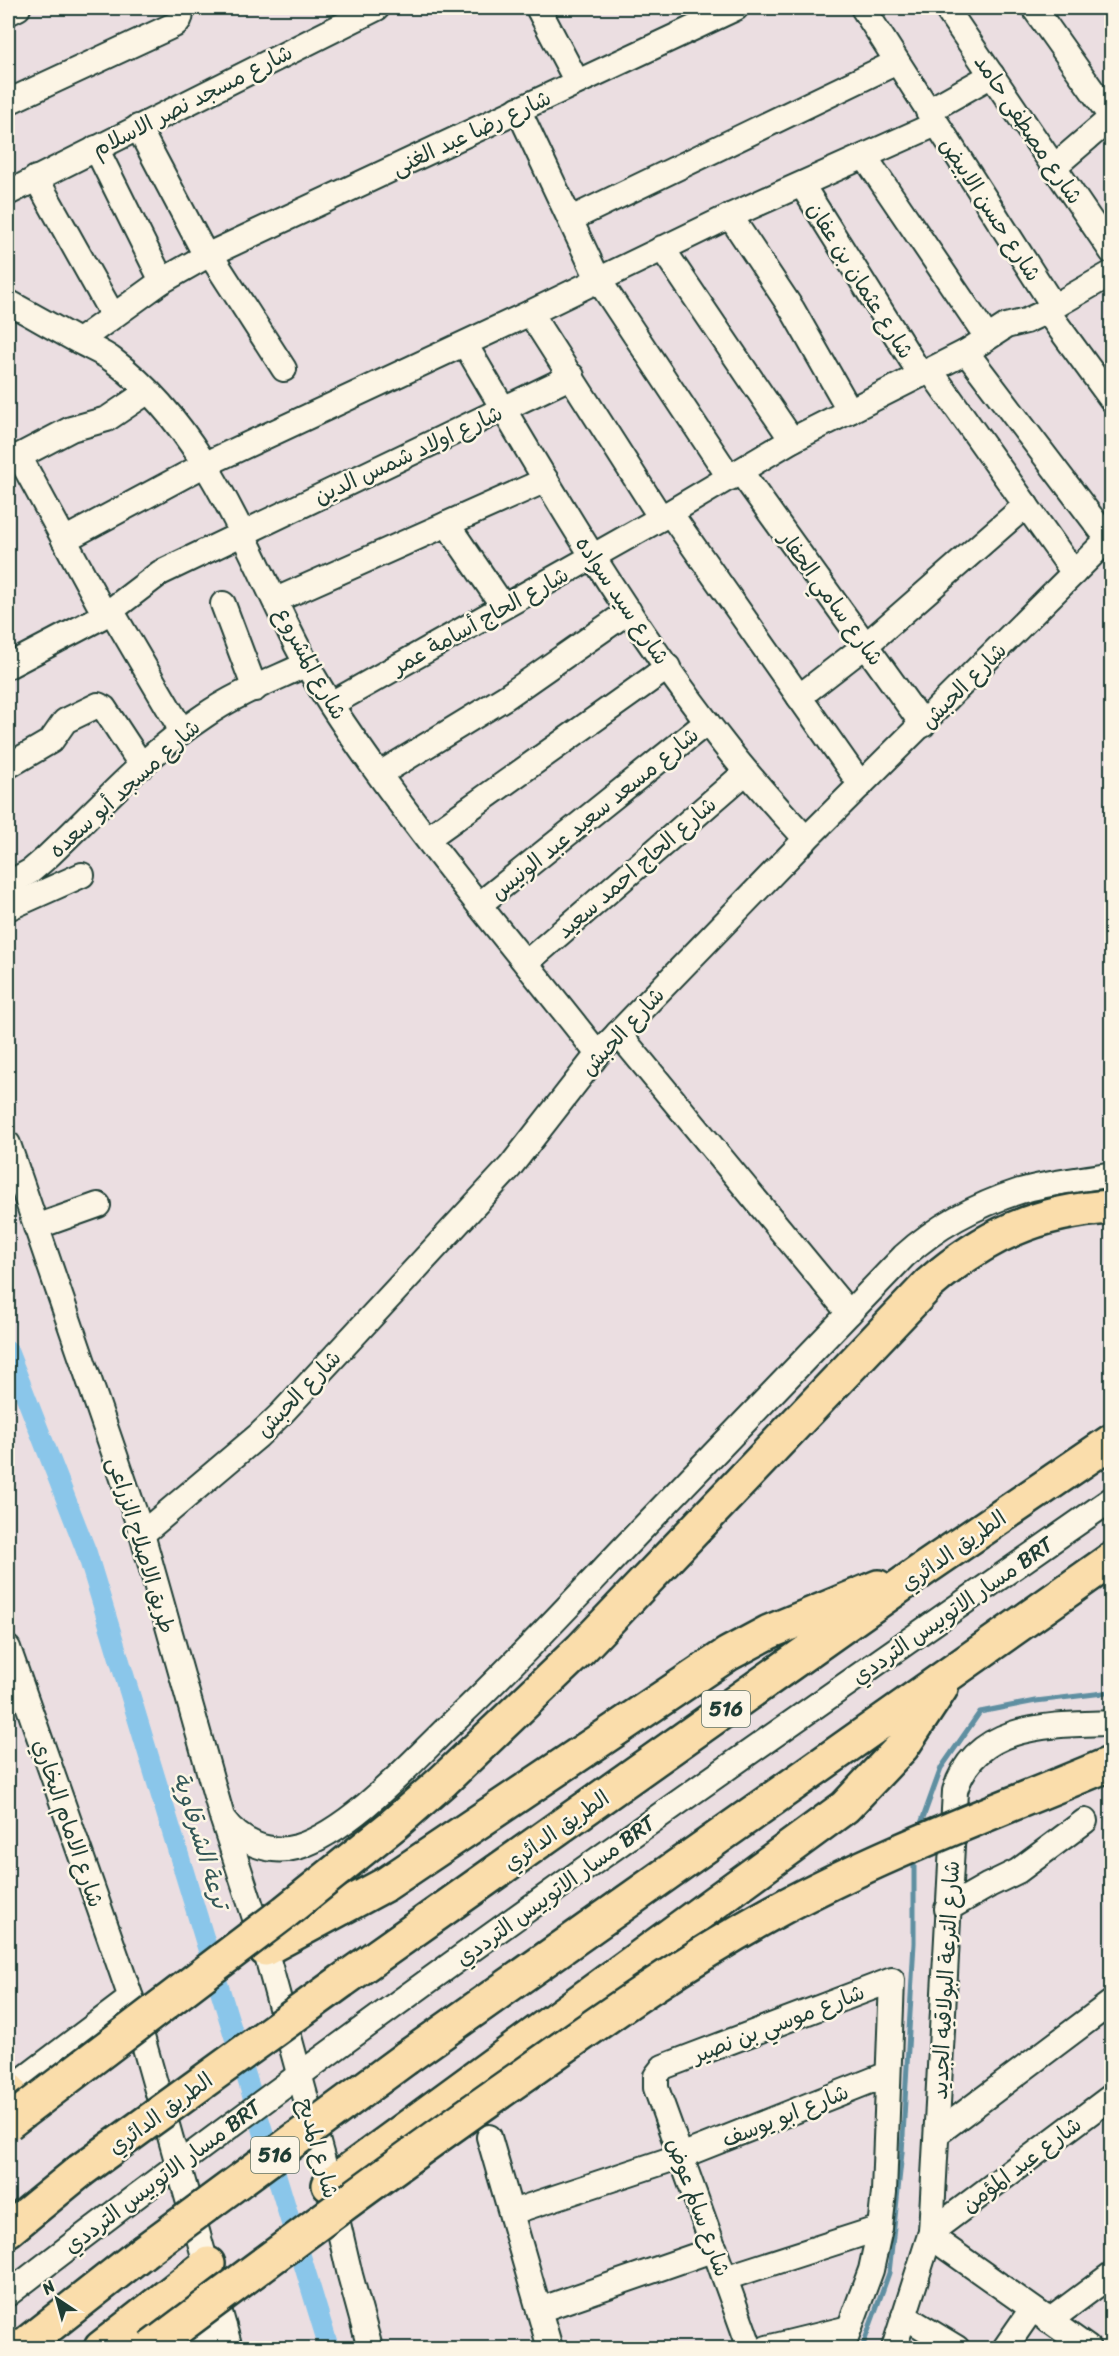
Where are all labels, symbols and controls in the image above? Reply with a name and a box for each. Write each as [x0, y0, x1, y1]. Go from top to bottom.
street label: شارع مسجد نصر الاسلام [85, 33, 300, 168]
street label: شارع مصطفى حامد [964, 46, 1094, 213]
street label: شارع رضا عبد الغنى [385, 78, 558, 187]
street label: شارع حسن الابيض [929, 129, 1052, 290]
street label: شارع عثمان بن عفان [796, 194, 925, 367]
street label: شارع اولاد شمس الدين [307, 393, 509, 515]
street label: شارع سامي الحفار [768, 521, 894, 674]
street label: شارع سيد سواده [565, 528, 680, 673]
street label: شارع الحاج أسامة عمر [383, 555, 576, 686]
street label: شارع المشروع [263, 599, 358, 727]
street label: شارع الحبش [910, 632, 1016, 738]
street label: شارع مسجد أبو سعده [39, 709, 210, 868]
street label: شارع مسعد سعيد عبد الونيس [481, 716, 708, 910]
street label: شارع الحاج احمد سعيد [547, 786, 726, 949]
street label: شارع الحبش [570, 977, 674, 1085]
street label: شارع الحبش [246, 1340, 351, 1447]
street label: طريق الاصلاح الزراعى [96, 1452, 187, 1638]
street label: الطريق الدائري [892, 1499, 1015, 1602]
street label: مسار الاتوبيس الترددي BRT [843, 1525, 1063, 1695]
road number: 516 [702, 1691, 750, 1727]
street label: شارع الامام البخاري [21, 1734, 116, 1913]
water label: ترعة الشرقاوية [160, 1767, 243, 1917]
street label: الطريق الدائري [495, 1779, 618, 1882]
street label: مسار الاتوبيس الترددي BRT [447, 1804, 665, 1977]
street label: شارع الترعة البولاقيه الجديد [920, 1859, 971, 2101]
street label: شارع موسي بن نصير [684, 1973, 870, 2075]
street label: الطريق الدائري [99, 2062, 221, 2165]
street label: شارع ابو يوسف [716, 2072, 855, 2159]
street label: مسار الاتوبيس الترددي BRT [55, 2088, 271, 2264]
street label: شارع المديح [286, 2093, 351, 2203]
street label: شارع عبد المؤمن [952, 2106, 1090, 2223]
street label: شارع سالم عوض [655, 2132, 742, 2282]
road number: 516 [251, 2137, 299, 2173]
north arrow [27, 2269, 87, 2329]
text: N [35, 2272, 62, 2303]

